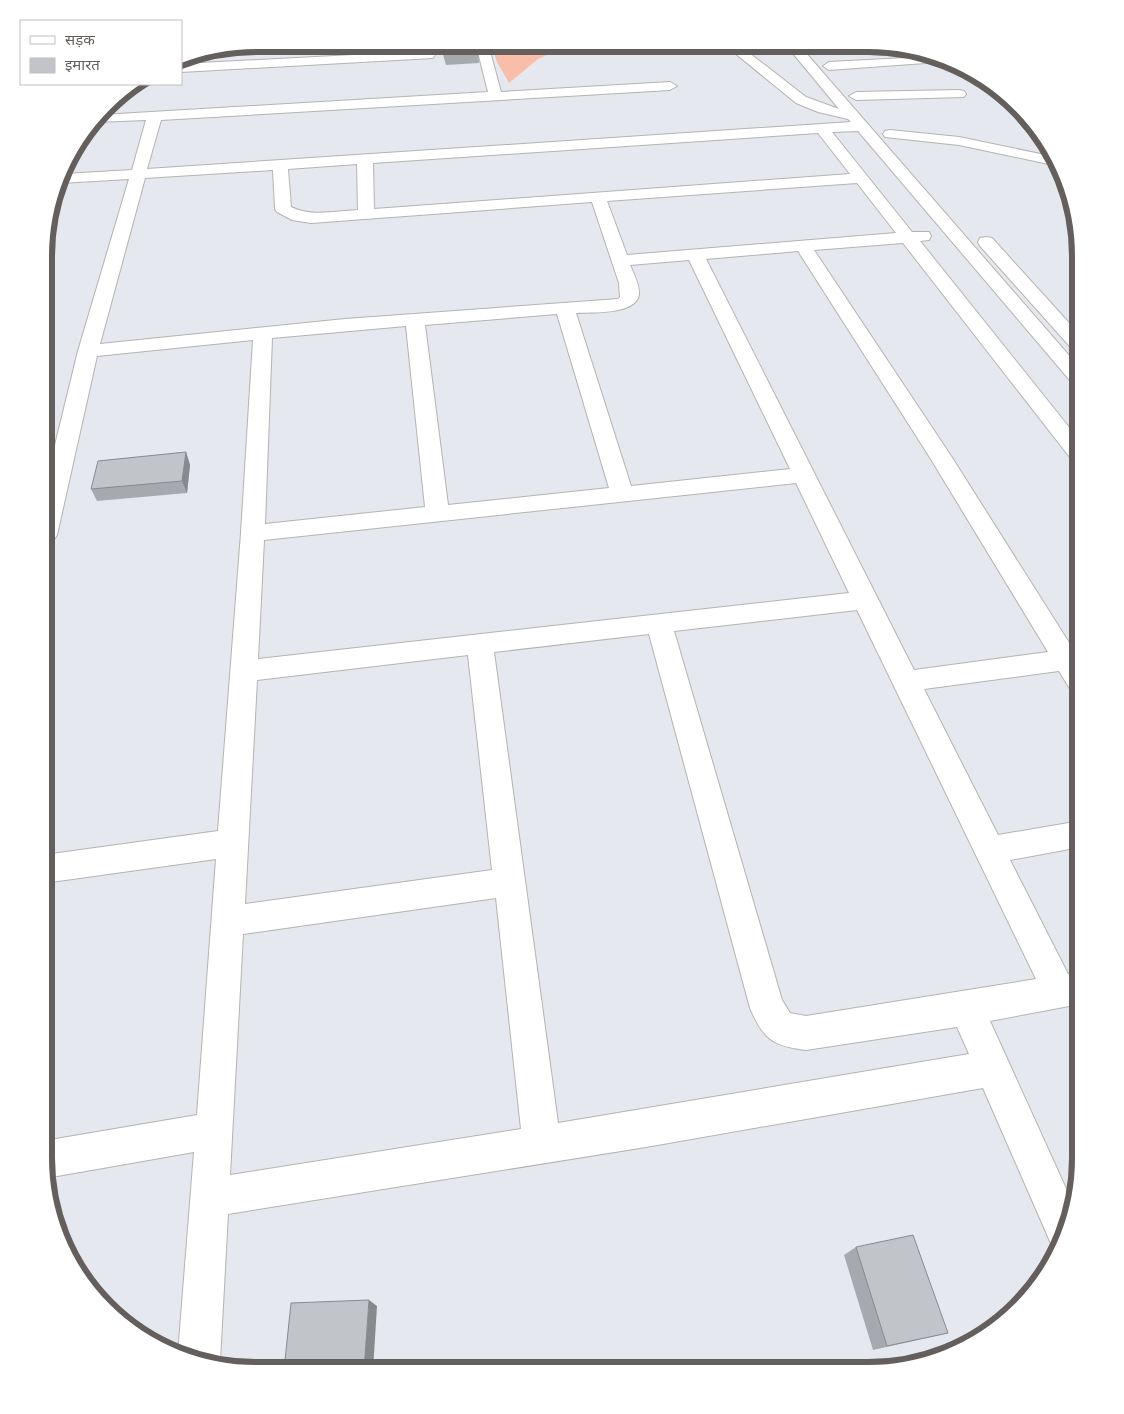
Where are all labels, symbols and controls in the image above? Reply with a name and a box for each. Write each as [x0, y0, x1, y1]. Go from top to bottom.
legend [20, 20, 182, 85]
text: सड़क [65, 31, 95, 49]
text: इमारत [65, 56, 100, 74]

